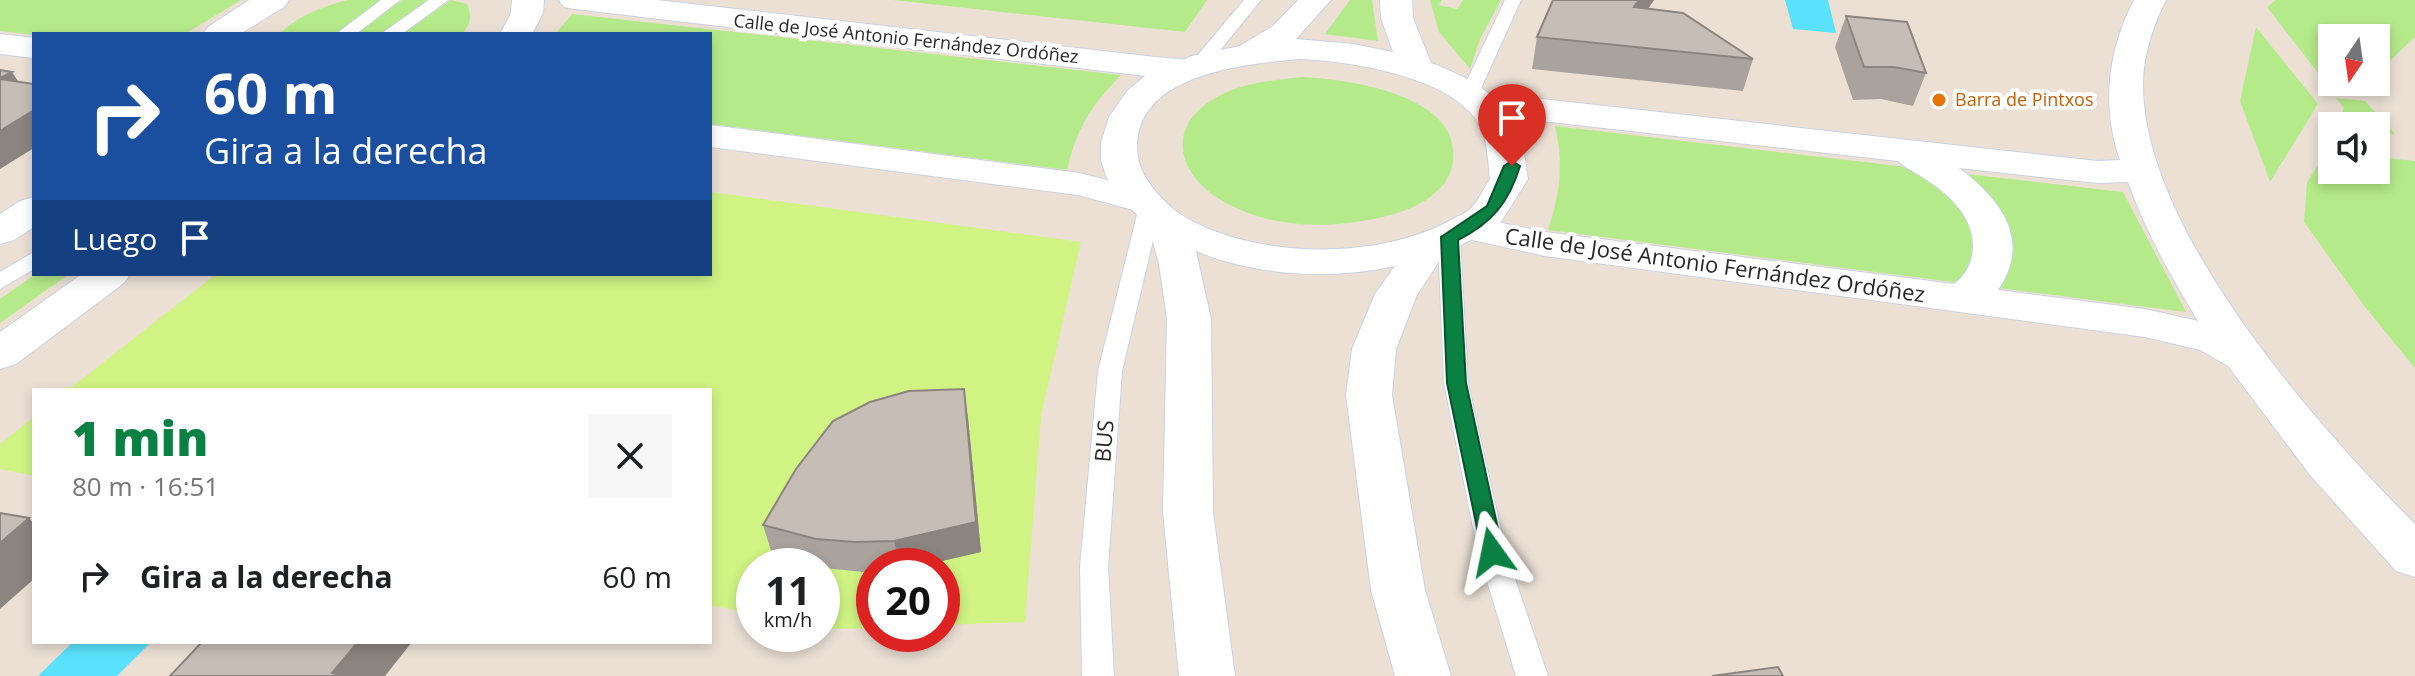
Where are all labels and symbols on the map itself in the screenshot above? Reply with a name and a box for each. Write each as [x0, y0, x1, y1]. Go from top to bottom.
street label: Calle de José Antonio Fernández Ordóñez [732, 8, 1080, 68]
north arrow [2318, 24, 2390, 96]
pin [1478, 84, 1546, 166]
place label: Barra de Pintxos [1955, 87, 2093, 111]
marker: Barra de Pintxos [1930, 91, 1948, 109]
street label: Calle de José Antonio Fernández Ordóñez [1503, 220, 1927, 308]
street label: BUS [1086, 419, 1120, 463]
position arrow [1450, 510, 1534, 594]
speed limit sign: 20 [856, 548, 960, 652]

